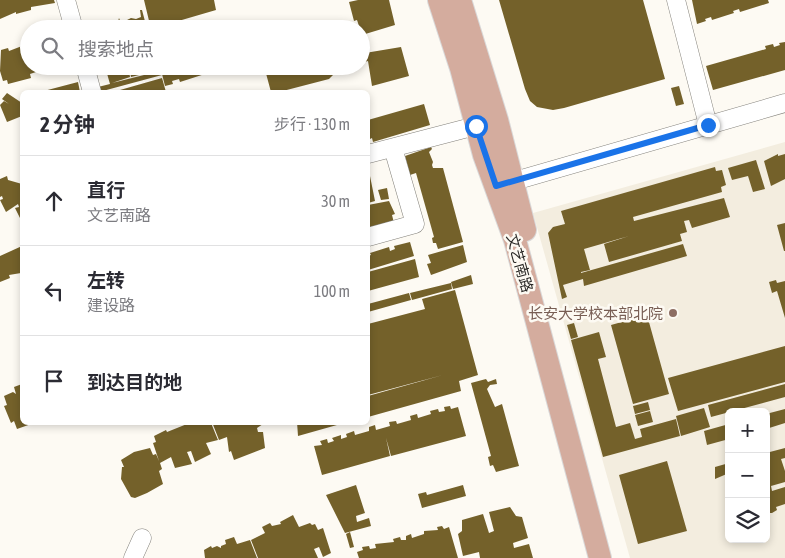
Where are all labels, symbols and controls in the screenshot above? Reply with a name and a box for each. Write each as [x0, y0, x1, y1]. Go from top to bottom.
search box [20, 20, 370, 75]
icon: search [38, 34, 66, 62]
text: 搜索地点 [78, 38, 154, 60]
text: 2 分钟 [40, 112, 95, 136]
route end [697, 114, 720, 137]
text: 步行 · 130 m [274, 115, 350, 133]
route start [465, 115, 488, 138]
text: 直行 [87, 179, 125, 201]
icon: ahead [40, 187, 68, 215]
text: 30 m [321, 192, 350, 210]
text: 文艺南路 [87, 206, 151, 224]
street label: 文艺南路 [504, 232, 536, 294]
text: 左转 [87, 269, 125, 291]
icon: left [40, 277, 68, 305]
text: 100 m [314, 282, 350, 300]
text: 建设路 [87, 296, 135, 314]
place label: 长安大学校本部北院 [528, 305, 663, 322]
marker: 长安大学校本部北院 [667, 307, 679, 319]
icon: arrive [40, 367, 68, 395]
text: 到达目的地 [87, 371, 182, 393]
map controls [725, 408, 770, 543]
button: + [725, 408, 770, 453]
button: − [725, 453, 770, 498]
button: layers [725, 498, 770, 543]

